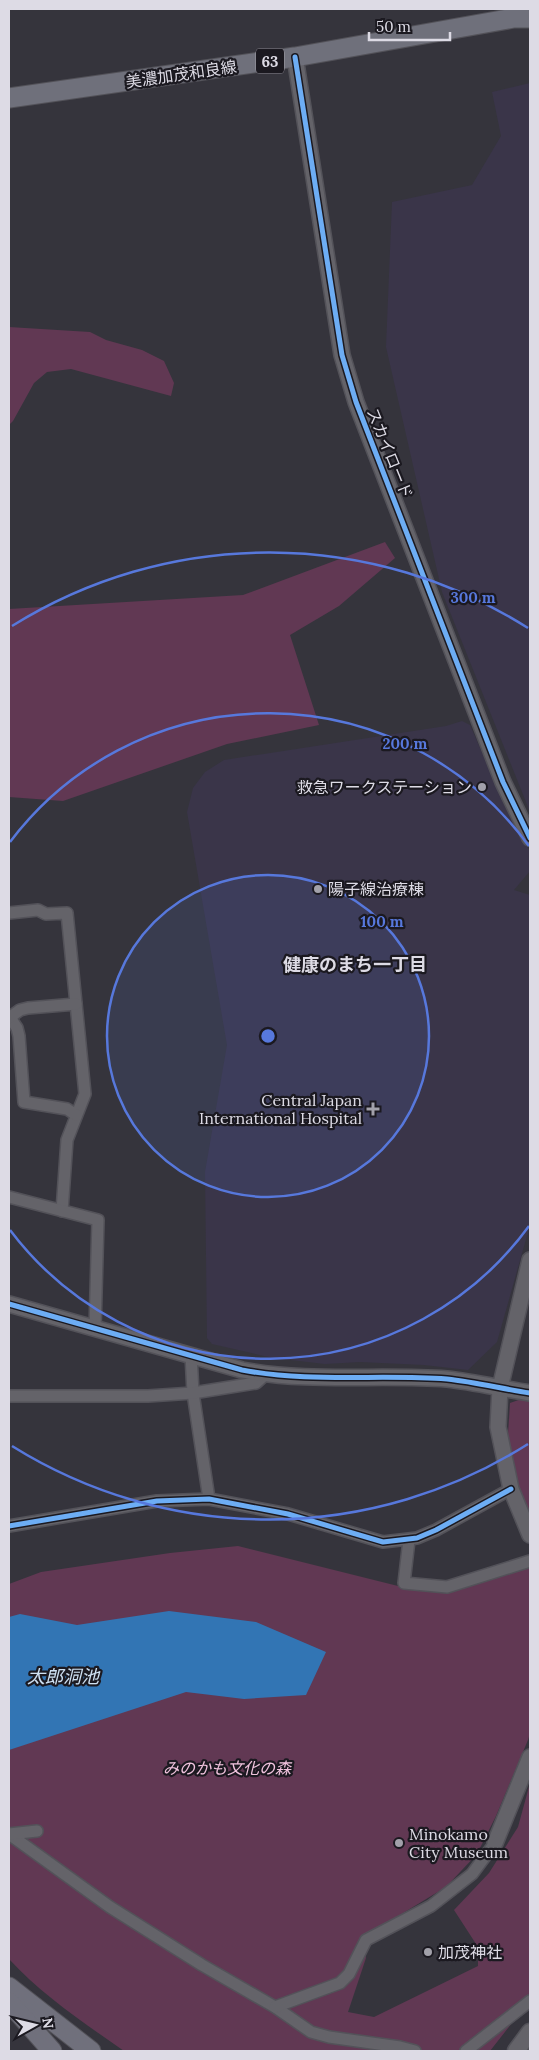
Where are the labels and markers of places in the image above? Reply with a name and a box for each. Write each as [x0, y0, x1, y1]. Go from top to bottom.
place label: 救急ワークステーション [297, 777, 472, 797]
marker: 救急ワークステーション [476, 781, 488, 793]
place label: 陽子線治療棟 [328, 879, 424, 899]
marker: 陽子線治療棟 [312, 883, 324, 895]
centre of rings [259, 1027, 277, 1045]
place label: Central Japan International Hospital [199, 1090, 362, 1128]
marker: Central Japan International Hospital [366, 1102, 380, 1116]
place label: Minokamo City Museum [409, 1824, 508, 1862]
marker: Minokamo City Museum [393, 1837, 405, 1849]
place label: 加茂神社 [438, 1942, 502, 1962]
marker: 加茂神社 [422, 1946, 434, 1958]

